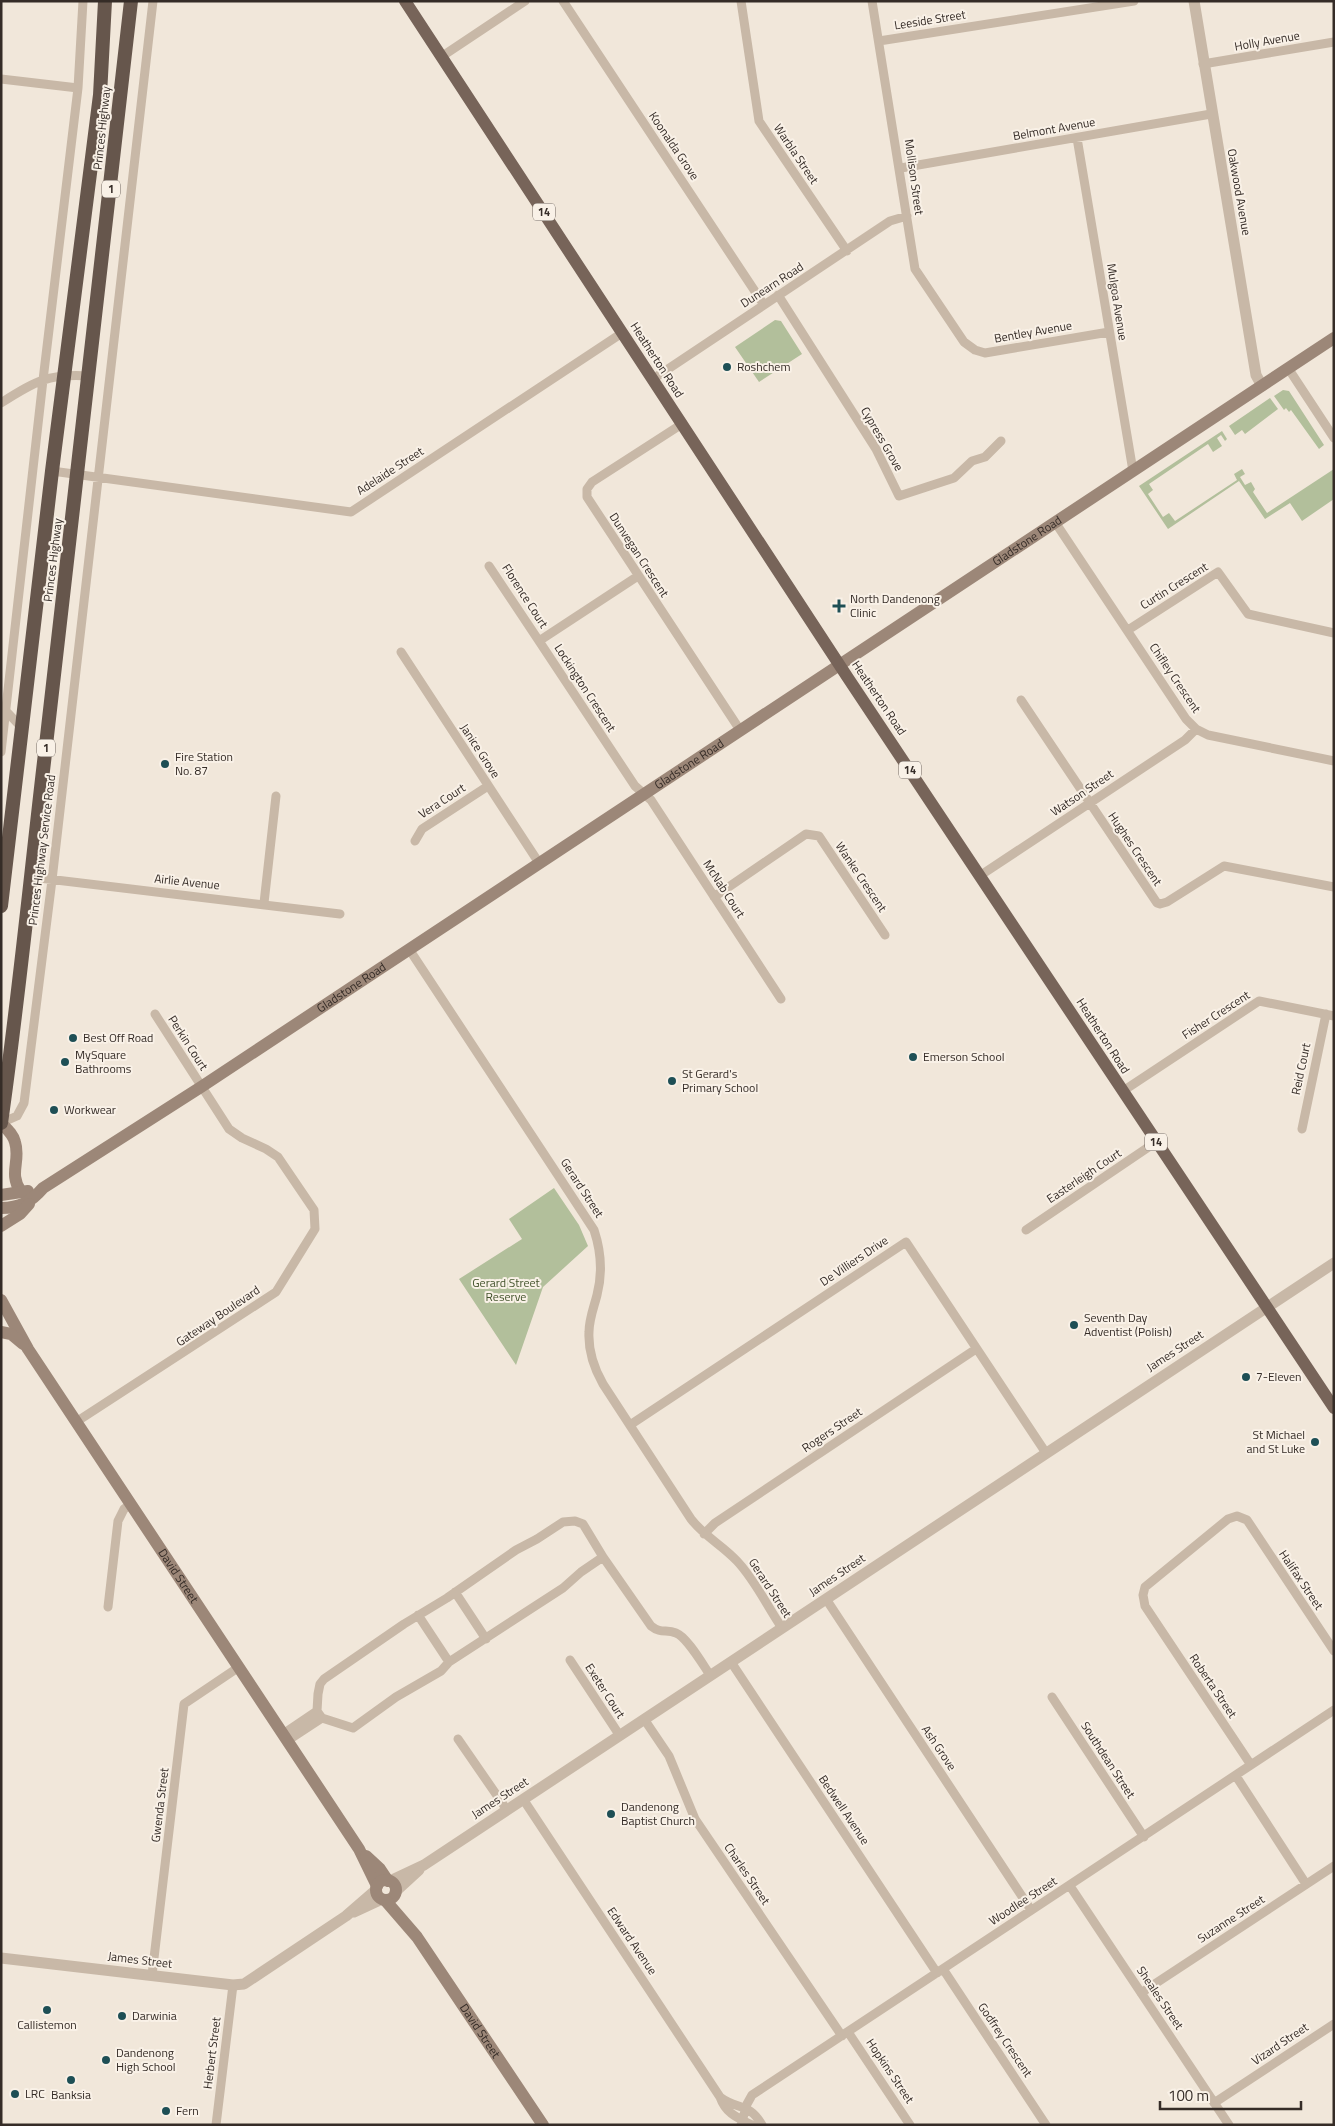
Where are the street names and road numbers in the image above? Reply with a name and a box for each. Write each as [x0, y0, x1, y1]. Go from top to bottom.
street label: Leeside Street [893, 4, 968, 35]
street label: Holly Avenue [1233, 25, 1301, 56]
street label: Princes Highway [88, 85, 115, 171]
street label: Koonalda Grove [644, 108, 704, 184]
street label: Belmont Avenue [1011, 112, 1097, 145]
street label: Warbla Street [769, 120, 824, 188]
street label: Mollison Street [900, 138, 929, 217]
street label: Oakwood Avenue [1222, 147, 1256, 237]
road number: 1 [102, 180, 120, 198]
road number: 14 [533, 203, 555, 220]
street label: Dunearn Road [736, 257, 807, 312]
street label: Mulgoa Avenue [1102, 262, 1133, 342]
street label: Bentley Avenue [992, 315, 1073, 348]
street label: Heatherton Road [626, 318, 689, 401]
street label: Cypress Grove [856, 403, 909, 475]
street label: Adelaide Street [352, 441, 428, 499]
street label: Dunvegan Crescent [605, 509, 674, 601]
street label: Gladstone Road [988, 511, 1065, 570]
street label: Princes Highway [38, 517, 67, 603]
street label: Curtin Crescent [1136, 557, 1212, 614]
street label: Florence Court [497, 560, 554, 632]
street label: Chifley Crescent [1145, 639, 1206, 717]
street label: Lockington Crescent [550, 640, 622, 736]
street label: Heatherton Road [847, 657, 912, 739]
street label: Janice Grove [456, 720, 505, 782]
street label: Gladstone Road [650, 734, 727, 794]
road number: 1 [37, 740, 55, 756]
road number: 14 [899, 762, 921, 778]
street label: Watson Street [1046, 764, 1118, 821]
street label: Princes Highway Service Road [23, 774, 60, 926]
street label: Vera Court [414, 778, 470, 823]
street label: Hughes Crescent [1104, 808, 1168, 890]
street label: Wanke Crescent [831, 838, 892, 916]
street label: McNab Court [699, 856, 751, 922]
street label: Airlie Avenue [153, 869, 221, 894]
street label: Gladstone Road [312, 957, 390, 1017]
street label: Fisher Crescent [1178, 985, 1254, 1044]
street label: Heatherton Road [1072, 994, 1135, 1077]
street label: Perkin Court [164, 1011, 214, 1075]
street label: Reid Court [1286, 1041, 1315, 1097]
road number: 14 [1145, 1134, 1167, 1150]
street label: Easterleigh Court [1042, 1143, 1126, 1208]
street label: Gerard Street [556, 1154, 609, 1222]
street label: De Villiers Drive [816, 1231, 892, 1291]
street label: Gateway Boulevard [172, 1280, 264, 1351]
street label: James Street [1142, 1325, 1208, 1376]
street label: Rogers Street [798, 1402, 866, 1457]
street label: David Street [154, 1544, 204, 1607]
street label: Halifax Street [1274, 1546, 1329, 1614]
street label: James Street [805, 1548, 870, 1601]
street label: Gerard Street [744, 1554, 797, 1622]
street label: Roberta Street [1185, 1650, 1242, 1722]
street label: Exeter Court [580, 1659, 631, 1723]
street label: Southdean Street [1076, 1718, 1141, 1803]
street label: Ash Grove [917, 1721, 962, 1774]
street label: Gwenda Street [146, 1766, 174, 1843]
street label: Bedwell Avenue [814, 1771, 875, 1848]
street label: James Street [467, 1772, 533, 1823]
street label: Charles Street [720, 1839, 776, 1909]
street label: Woodlee Street [985, 1871, 1061, 1930]
street label: Suzanne Street [1193, 1889, 1269, 1947]
street label: Edward Avenue [603, 1903, 662, 1979]
street label: James Street [107, 1946, 174, 1973]
street label: Sheales Street [1132, 1962, 1189, 2034]
street label: Godfrey Crescent [973, 1999, 1038, 2082]
street label: David Street [455, 2000, 506, 2062]
street label: Herbert Street [198, 2015, 225, 2090]
street label: Vizard Street [1247, 2017, 1313, 2070]
street label: Hopkins Street [862, 2034, 920, 2108]

